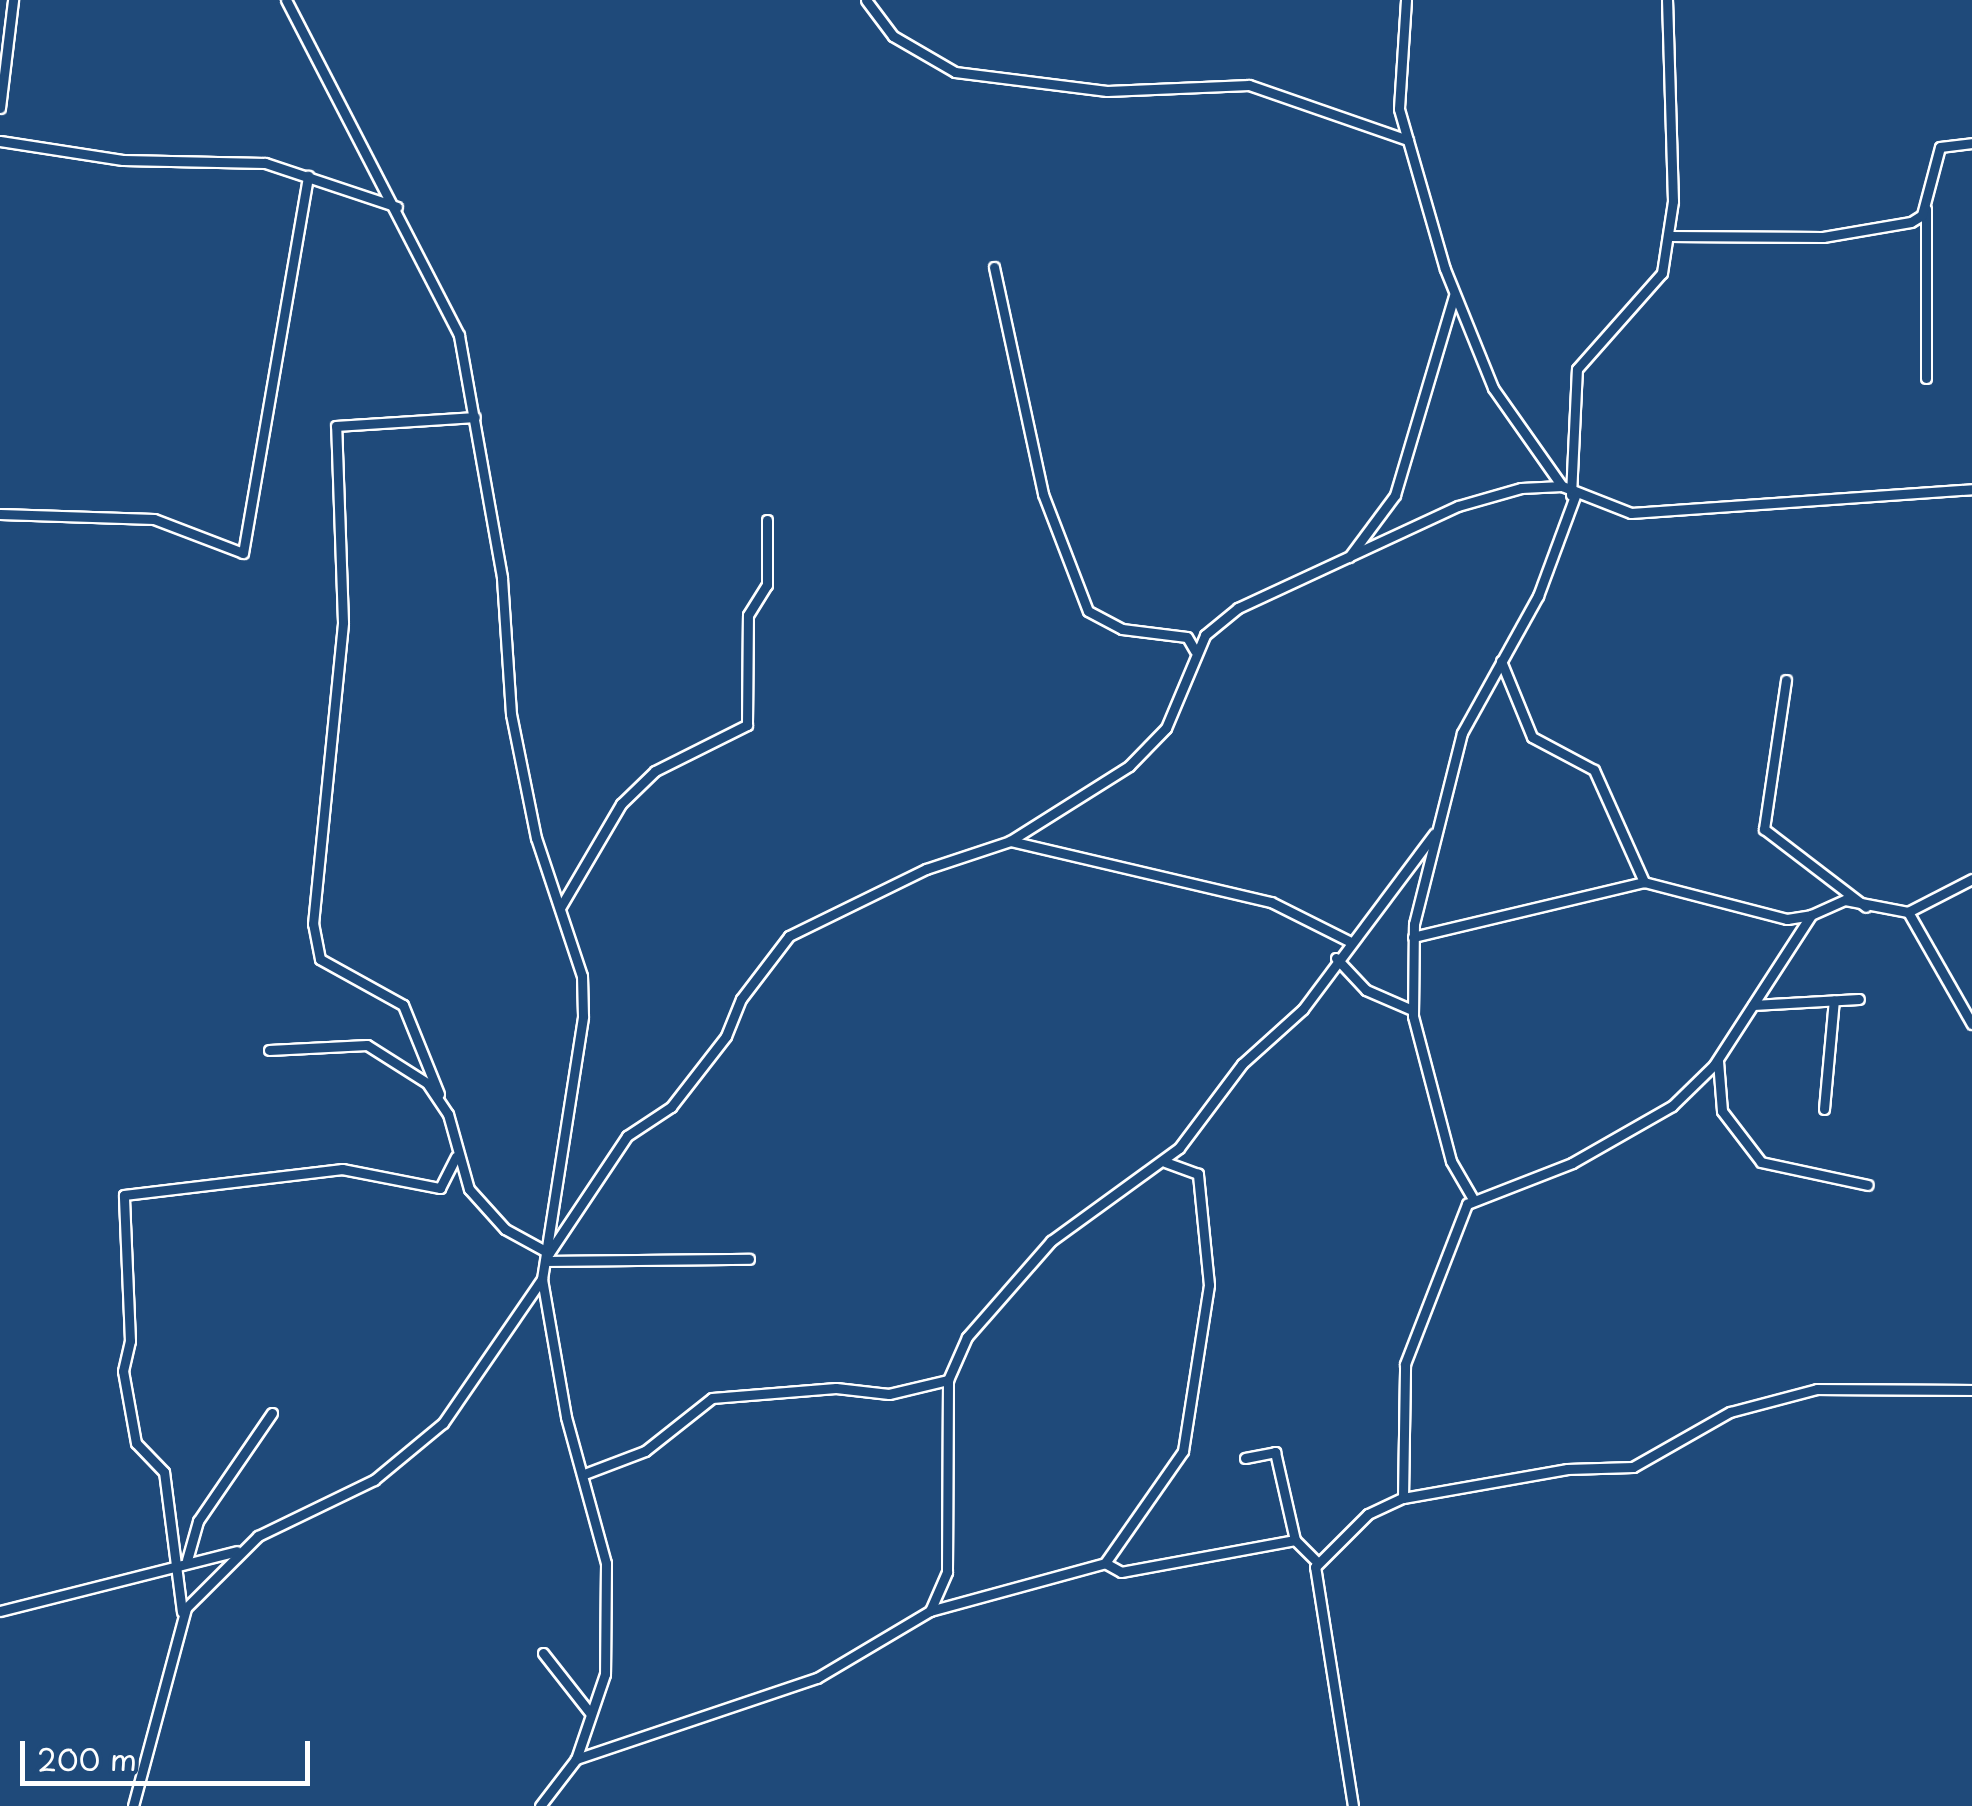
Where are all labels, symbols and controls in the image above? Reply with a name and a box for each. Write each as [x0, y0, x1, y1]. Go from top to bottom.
scale bar [25, 1721, 315, 1783]
text: 200 m [37, 1736, 137, 1781]

